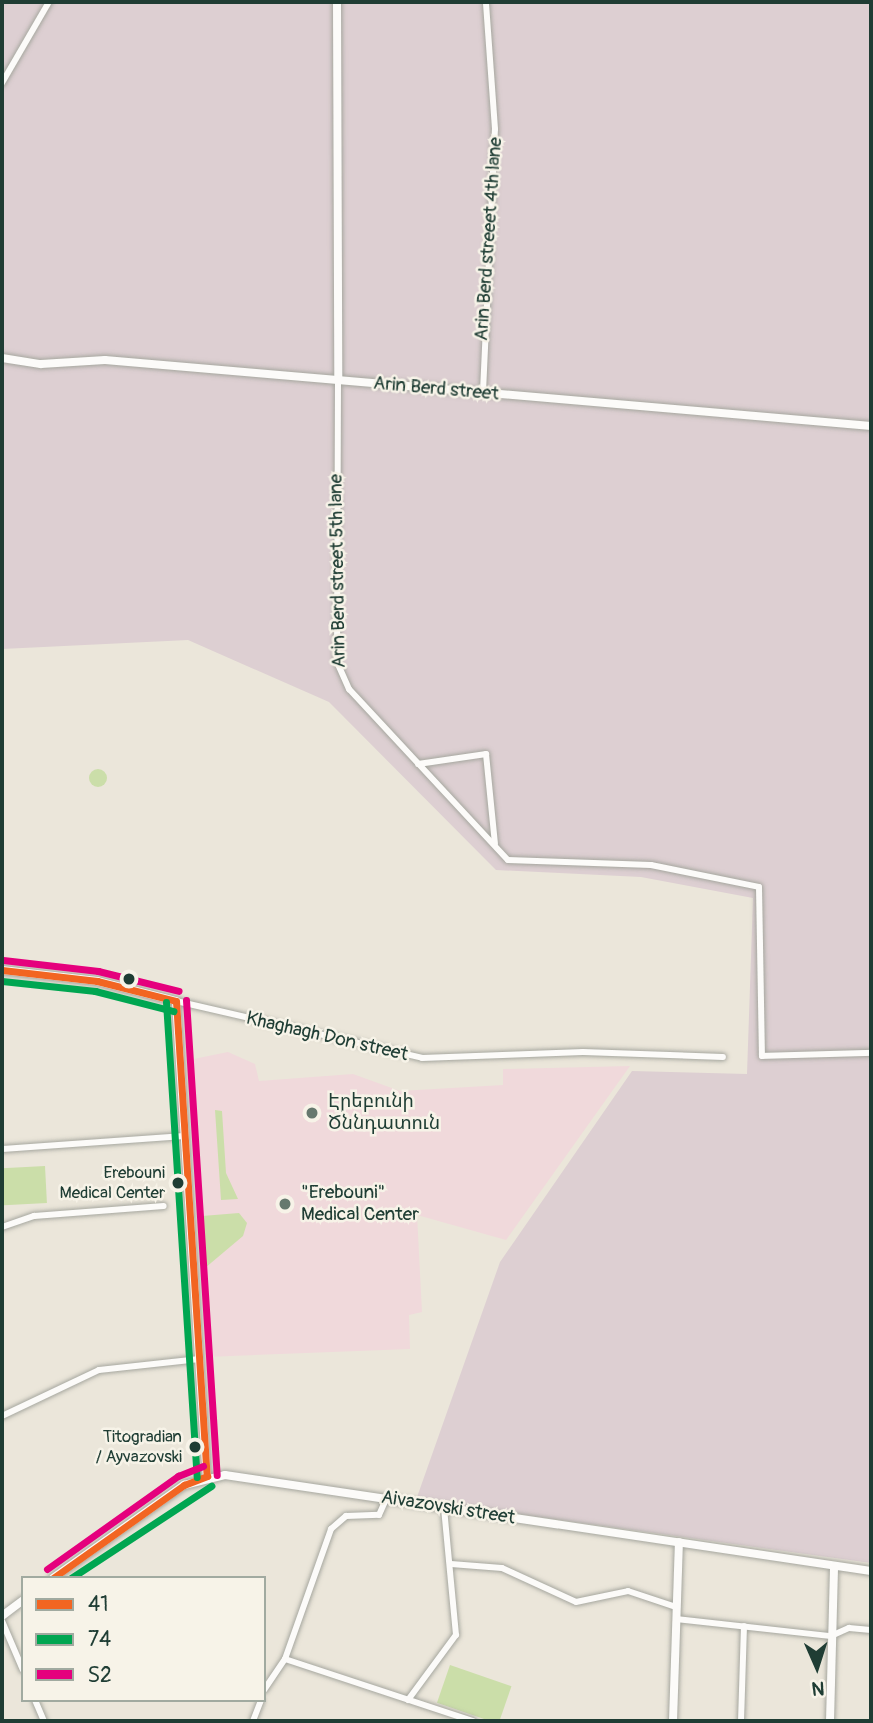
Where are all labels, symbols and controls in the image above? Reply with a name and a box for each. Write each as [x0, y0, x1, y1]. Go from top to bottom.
street label: Arin Berd streeet 4th lane [471, 136, 507, 342]
street label: Arin Berd street [372, 372, 500, 406]
street label: Arin Berd street 5th lane [325, 474, 351, 668]
unlabelled marker [122, 972, 136, 986]
street label: Khaghagh Don street [244, 1007, 410, 1067]
place label: Էրեբունի Ծննդատուն [328, 1091, 440, 1135]
marker: Էրեբունի Ծննդատուն [302, 1103, 322, 1123]
place label: Erebouni Medical Center [59, 1163, 165, 1203]
marker: Erebouni Medical Center [171, 1176, 185, 1190]
place label: "Erebouni" Medical Center [301, 1182, 419, 1226]
marker: "Erebouni" Medical Center [275, 1194, 295, 1214]
place label: Titogradian / Ayvazovski [96, 1427, 182, 1467]
marker: Titogradian / Ayvazovski [188, 1440, 202, 1454]
street label: Aivazovski street [379, 1486, 517, 1530]
legend [21, 1576, 266, 1702]
text: 41 [88, 1591, 108, 1618]
text: 74 [88, 1626, 111, 1653]
north arrow [782, 1632, 852, 1702]
text: Տ2 [88, 1662, 112, 1689]
text: N [811, 1676, 825, 1700]

